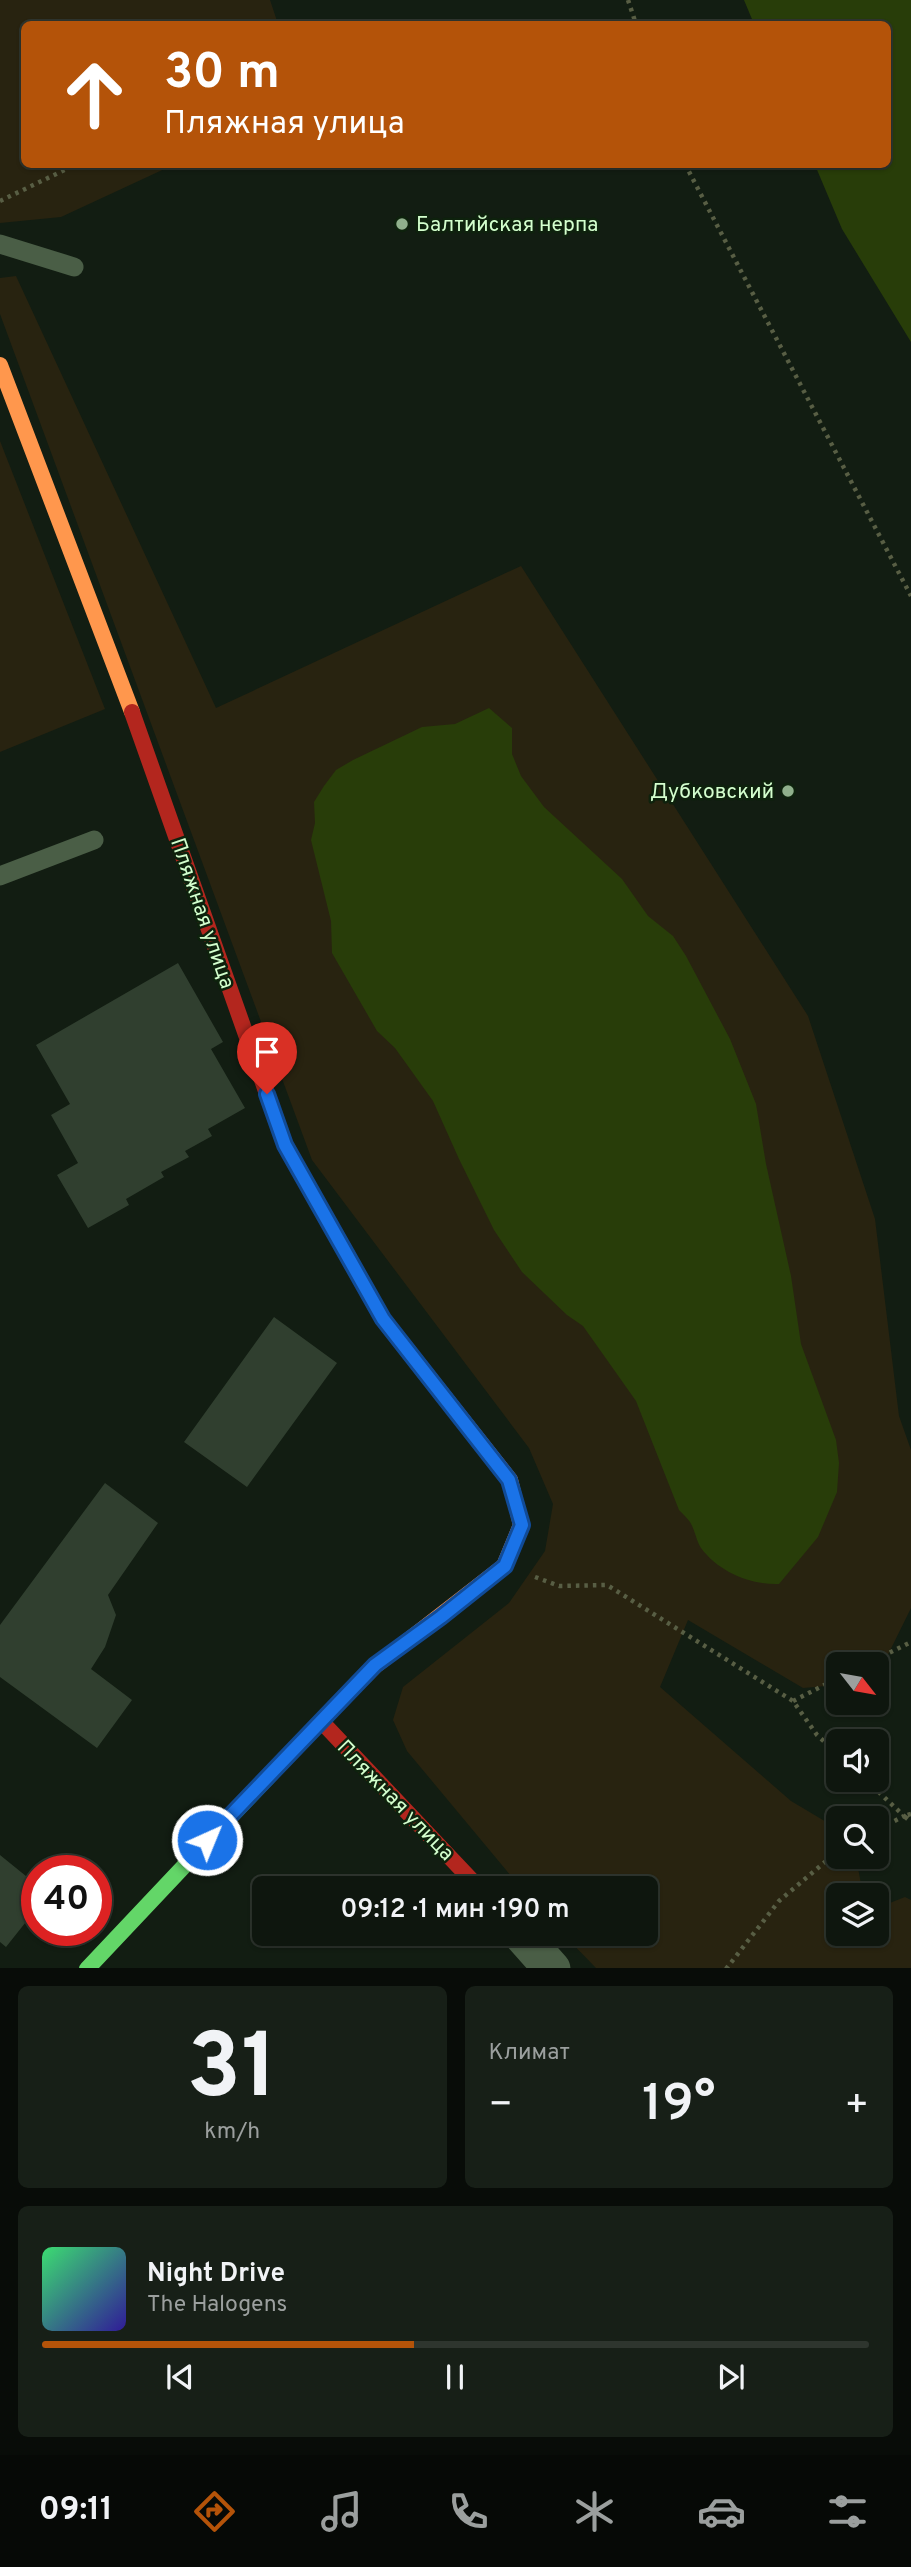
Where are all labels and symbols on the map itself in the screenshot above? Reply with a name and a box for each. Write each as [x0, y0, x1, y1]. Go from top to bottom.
place label: Балтийская нерпа [416, 212, 598, 239]
marker: Балтийская нерпа [394, 216, 410, 232]
place label: Дубковский [650, 779, 774, 806]
marker: Дубковский [780, 783, 796, 799]
street label: Пляжная улица [163, 834, 240, 993]
pin [237, 1022, 297, 1094]
north arrow [826, 1652, 889, 1715]
street label: Пляжная улица [330, 1735, 459, 1867]
position arrow [170, 1803, 244, 1877]
speed limit sign: 40 [21, 1855, 112, 1946]

